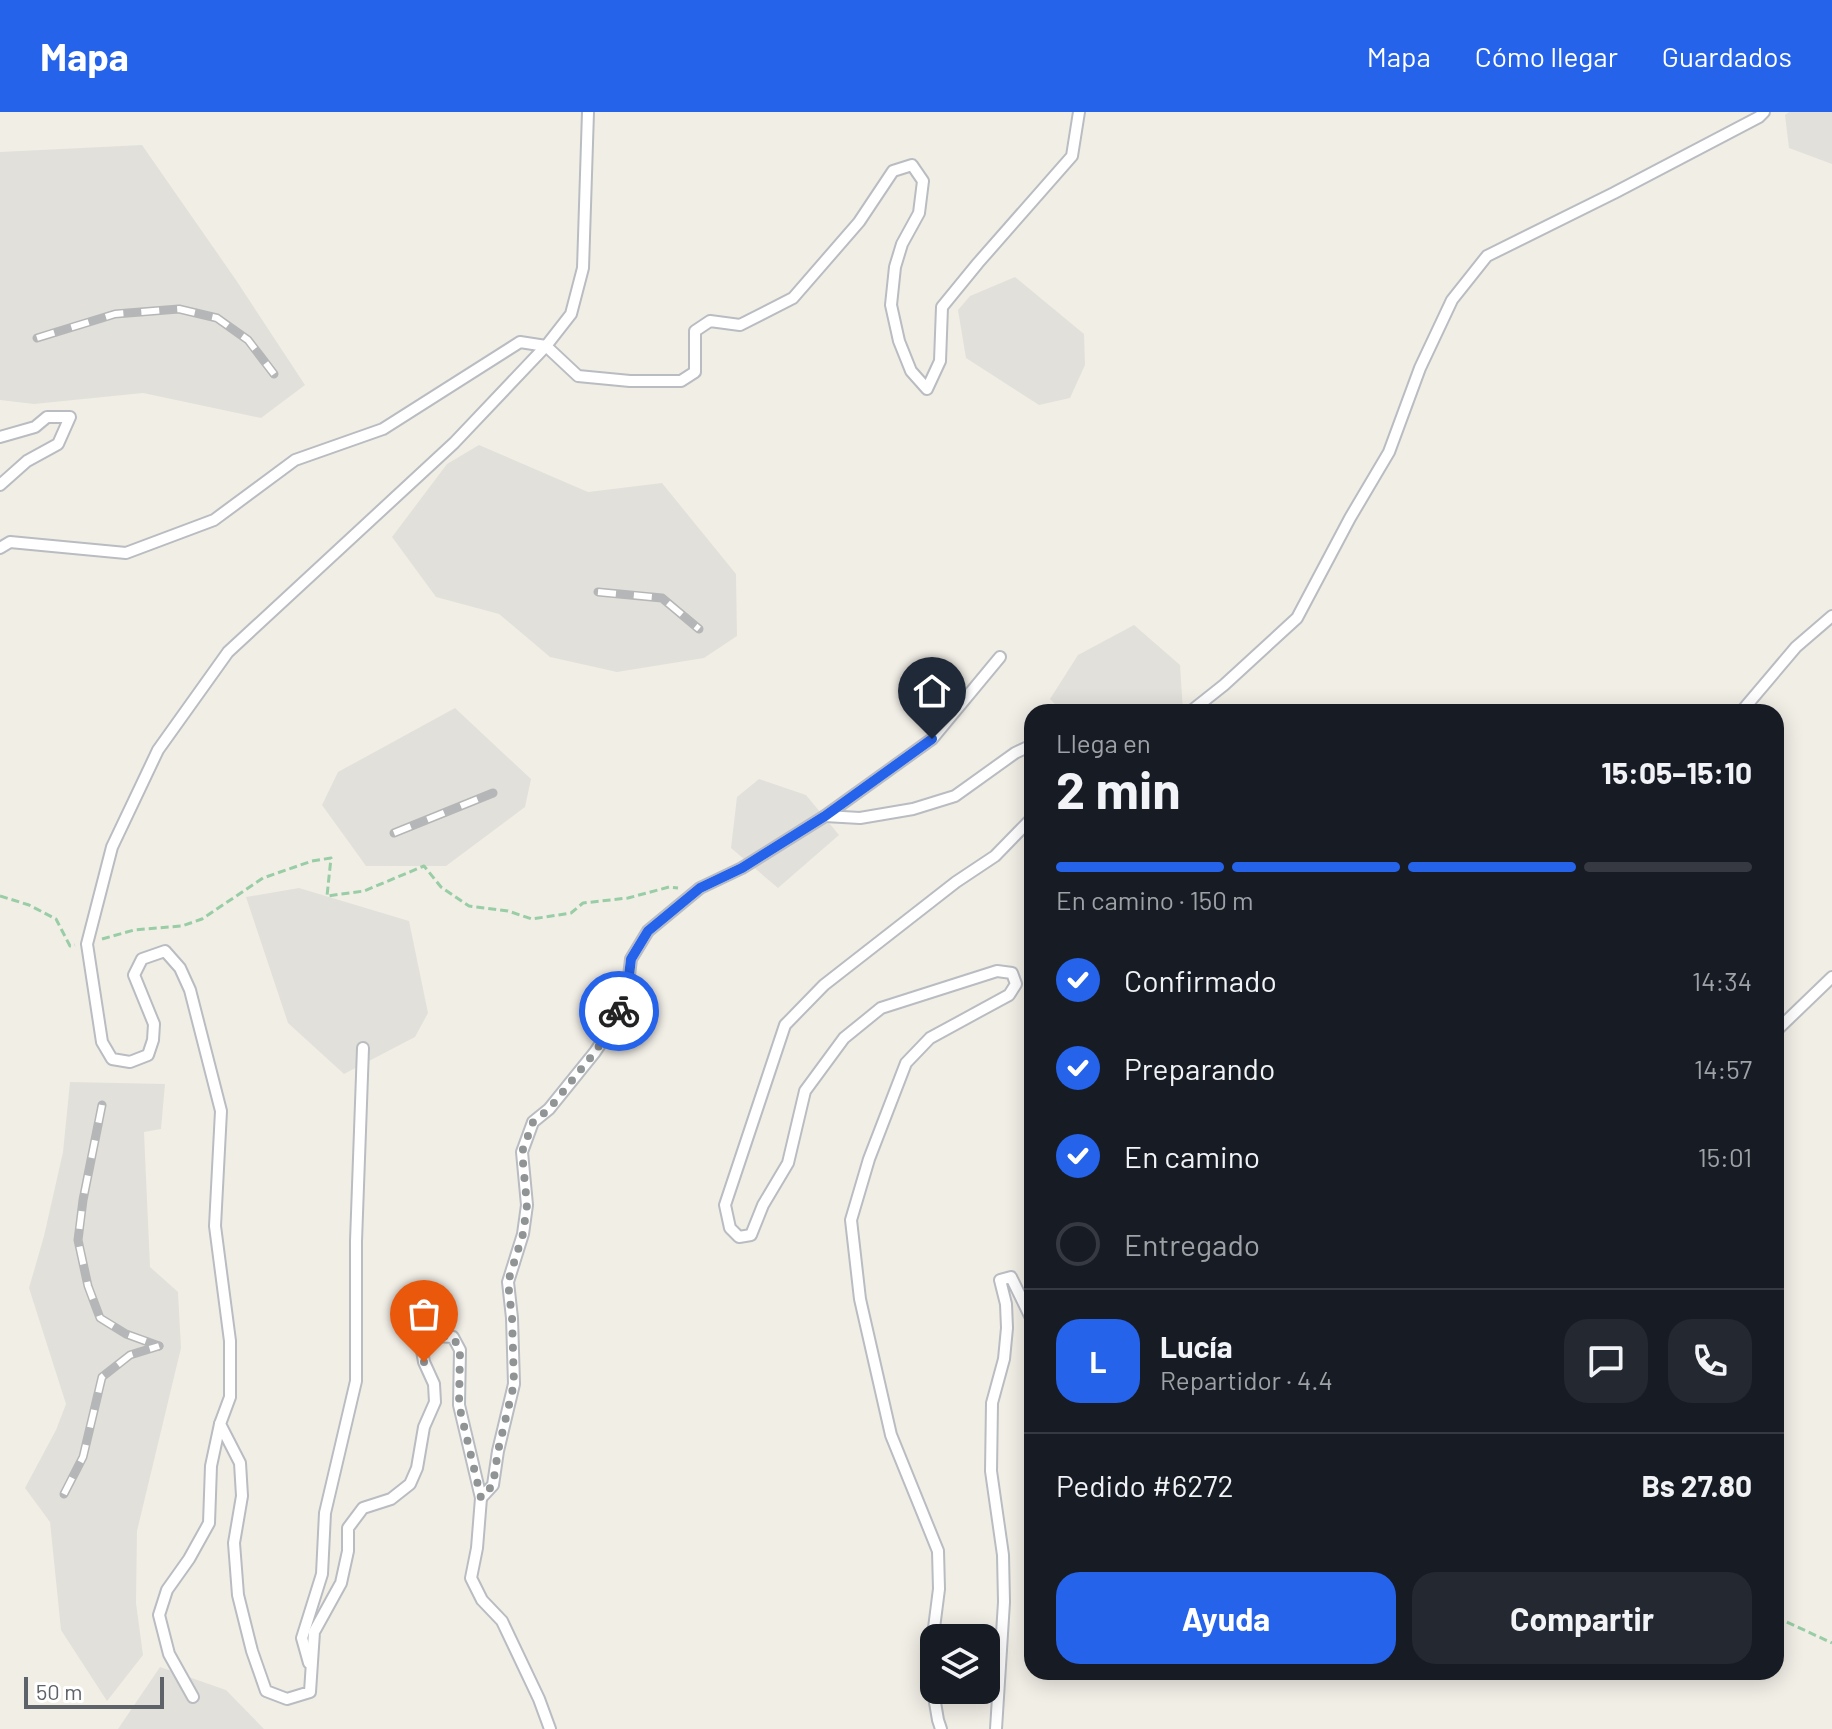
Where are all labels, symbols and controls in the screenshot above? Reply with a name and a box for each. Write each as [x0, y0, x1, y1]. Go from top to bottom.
text: Mapa [40, 33, 129, 79]
text: Mapa [1367, 39, 1431, 73]
text: Cómo llegar [1475, 39, 1618, 73]
text: Guardados [1662, 39, 1792, 73]
pin [898, 657, 966, 739]
icon: home [910, 669, 954, 713]
text: Llega en [1056, 727, 1151, 758]
text: 15:05–15:10 [1601, 754, 1752, 790]
text: 2 min [1056, 757, 1181, 819]
text: En camino · 150 m [1056, 884, 1254, 915]
icon: check [1056, 958, 1100, 1002]
text: Confirmado [1124, 962, 1277, 998]
text: 14:34 [1692, 965, 1752, 996]
courier [579, 971, 659, 1051]
icon: bike [597, 989, 641, 1033]
icon: check [1056, 1046, 1100, 1090]
text: Preparando [1124, 1050, 1275, 1086]
text: 14:57 [1694, 1053, 1752, 1084]
icon: check [1056, 1134, 1100, 1178]
text: En camino [1124, 1138, 1260, 1174]
text: 15:01 [1698, 1141, 1752, 1172]
text: Entregado [1124, 1226, 1260, 1262]
pin [390, 1280, 458, 1362]
icon: bag [402, 1292, 446, 1336]
button: chat [1564, 1319, 1648, 1403]
button: phone [1668, 1319, 1752, 1403]
text: Lucía [1160, 1328, 1233, 1364]
text: L [1089, 1343, 1107, 1379]
text: Repartidor · 4.4 [1160, 1364, 1333, 1395]
text: Pedido #6272 [1056, 1467, 1234, 1503]
text: Bs 27.80 [1641, 1467, 1752, 1503]
button: Ayuda [1056, 1572, 1396, 1664]
button: Compartir [1412, 1572, 1752, 1664]
map controls [920, 1624, 1000, 1704]
button: layers [920, 1624, 1000, 1704]
scale bar [24, 1673, 164, 1709]
text: 50 m [36, 1678, 82, 1704]

